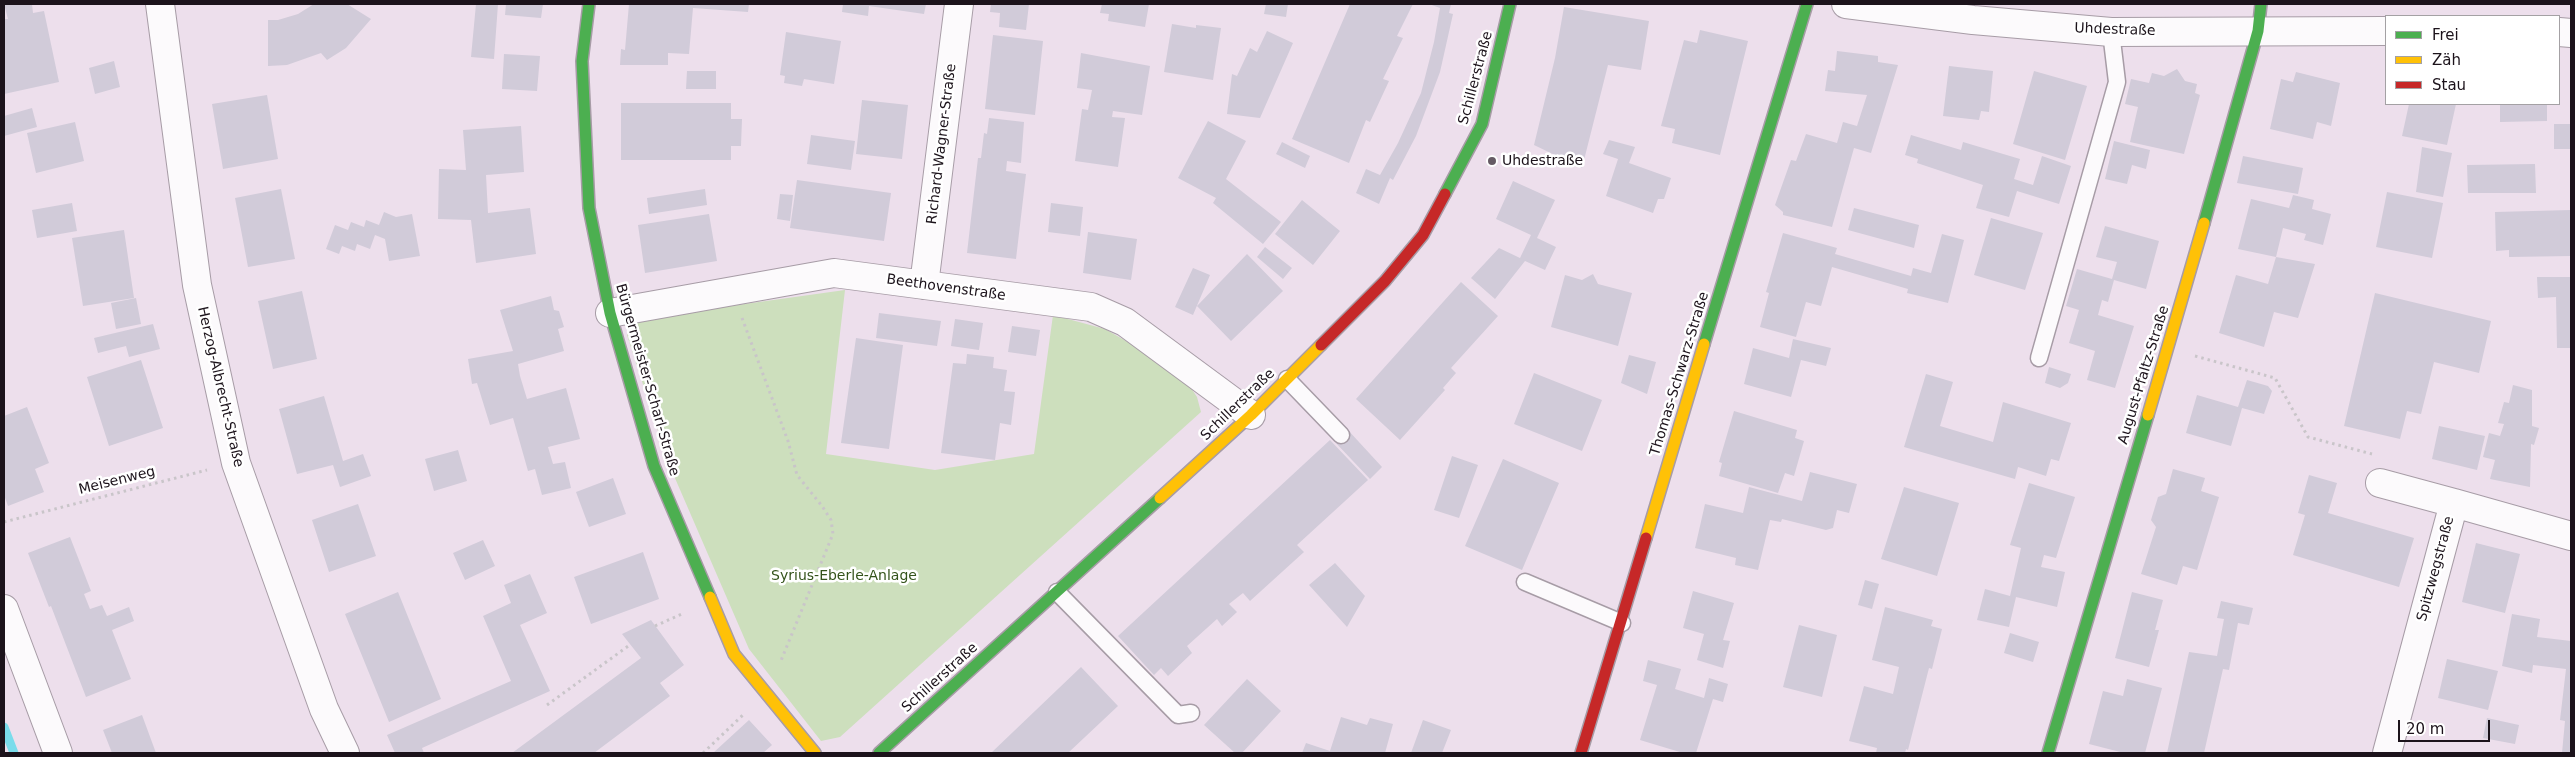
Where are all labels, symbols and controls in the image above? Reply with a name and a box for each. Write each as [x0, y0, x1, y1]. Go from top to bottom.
legend [2385, 15, 2560, 105]
street label: Uhdestraße [2074, 20, 2156, 40]
text: Frei [2432, 26, 2459, 44]
street label: Schillerstraße [1455, 29, 1497, 127]
text: Zäh [2432, 51, 2461, 69]
street label: Richard-Wagner-Straße [924, 63, 960, 225]
text: Stau [2432, 76, 2466, 94]
place label: Uhdestraße [1502, 153, 1583, 169]
marker: Uhdestraße [1486, 155, 1498, 167]
street label: Beethovenstraße [885, 271, 1007, 305]
street label: Bürgermeister-Scharl-Straße [611, 282, 683, 478]
street label: Thomas-Schwarz-Straße [1647, 290, 1713, 458]
street label: August-Pfaltz-Straße [2115, 304, 2173, 446]
street label: Herzog-Albrecht-Straße [193, 305, 247, 469]
street label: Schillerstraße [1198, 366, 1278, 444]
street label: Meisenweg [77, 463, 157, 499]
street label: Spitzwegstraße [2414, 515, 2458, 623]
park label: Syrius-Eberle-Anlage [771, 568, 917, 584]
street label: Schillerstraße [899, 640, 981, 716]
scale bar [2400, 710, 2492, 742]
text: 20 m [2406, 720, 2444, 738]

